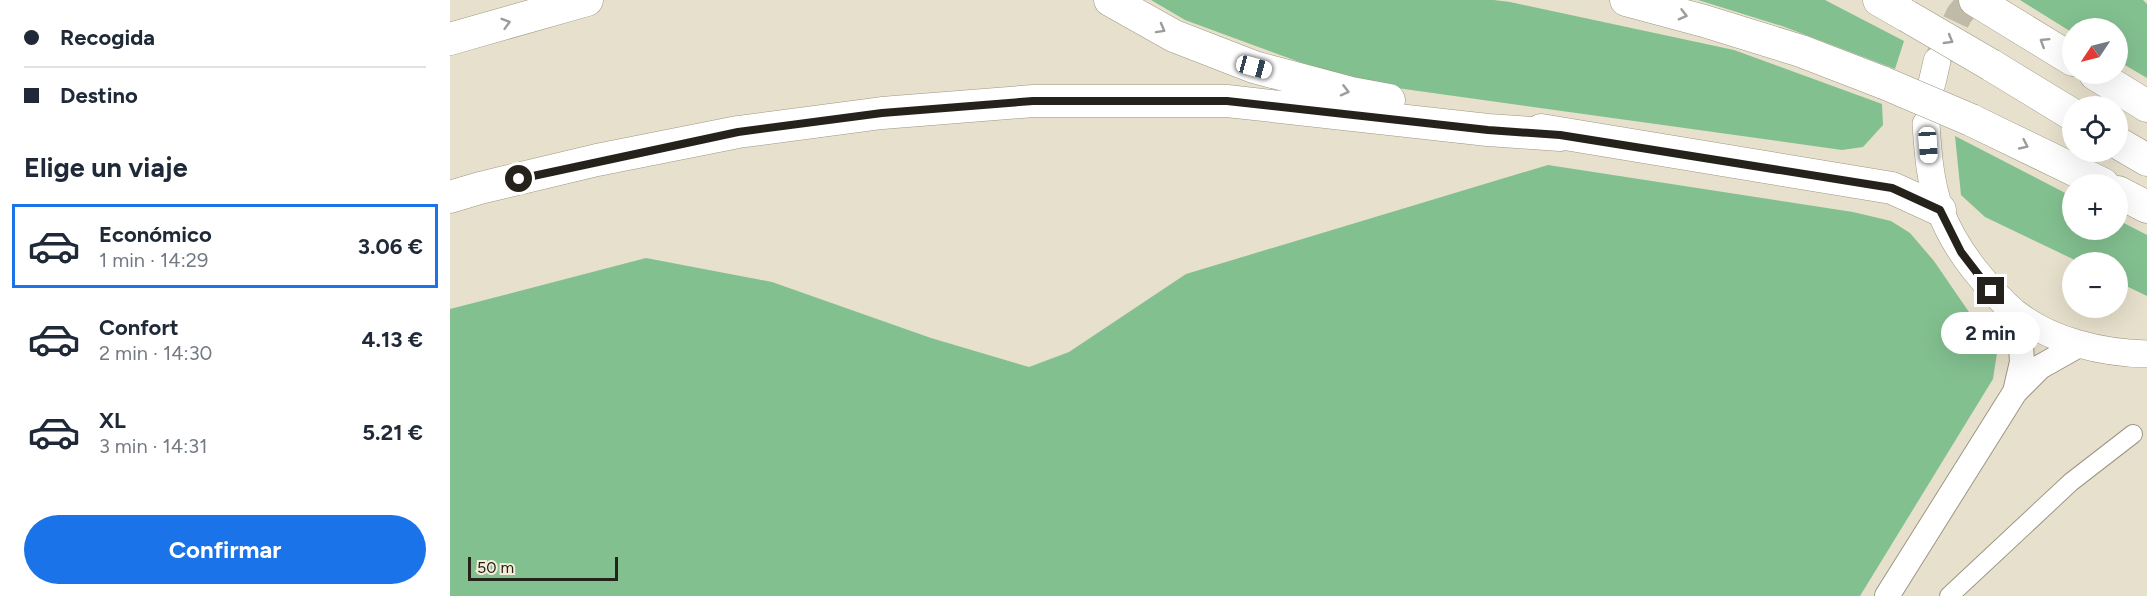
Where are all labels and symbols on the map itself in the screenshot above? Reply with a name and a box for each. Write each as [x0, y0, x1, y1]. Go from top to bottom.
one-way arrow [1677, 8, 1688, 20]
one-way arrow [501, 17, 511, 30]
north arrow [2062, 18, 2128, 84]
one-way arrow [1155, 21, 1165, 33]
one-way arrow [1943, 33, 1953, 45]
one-way arrow [2040, 38, 2050, 50]
car [1234, 54, 1274, 80]
one-way arrow [1340, 84, 1350, 97]
car [1918, 126, 1938, 164]
one-way arrow [2018, 137, 2029, 149]
route start [505, 165, 532, 192]
route end [1977, 277, 2004, 304]
callout: 2 min [1942, 312, 2040, 354]
scale bar [468, 554, 618, 582]

